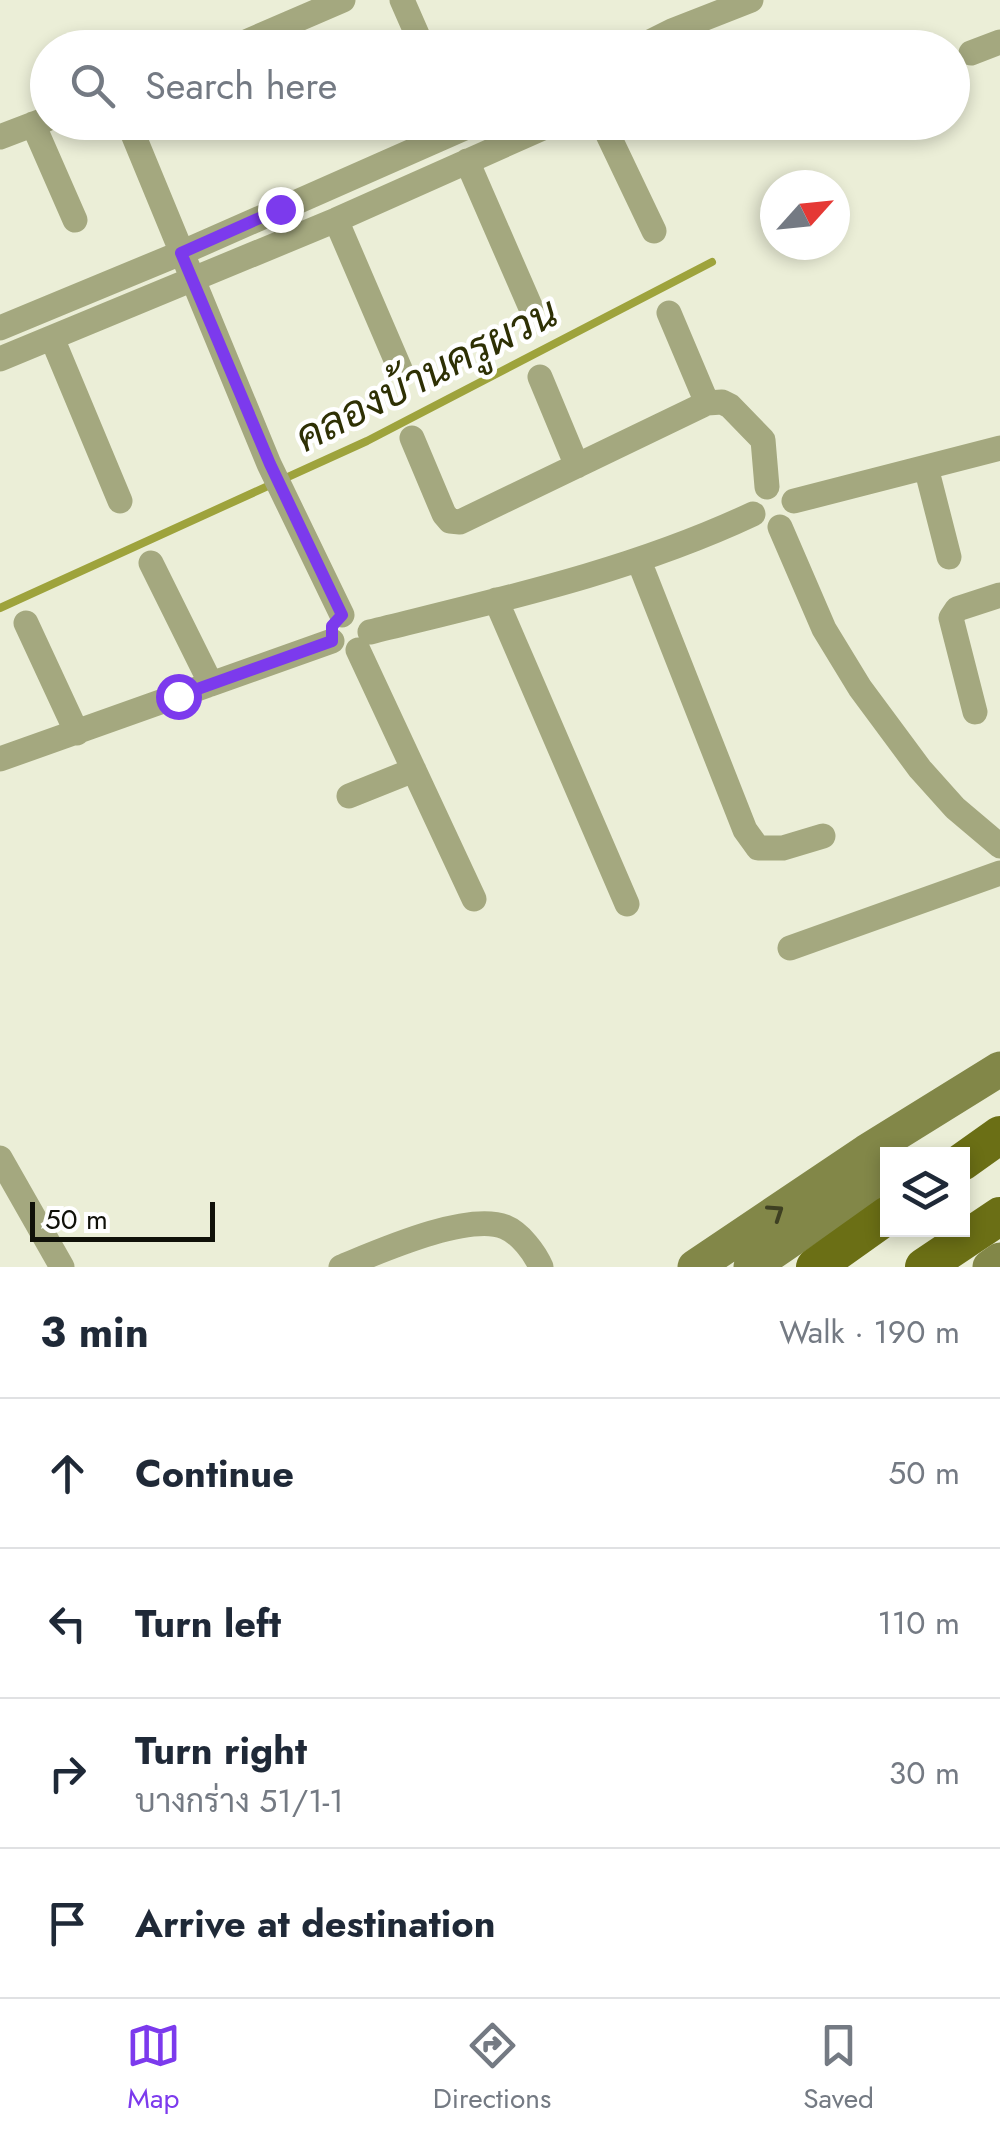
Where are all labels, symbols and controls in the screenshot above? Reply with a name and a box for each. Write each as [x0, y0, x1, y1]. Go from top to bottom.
search box [30, 30, 970, 140]
icon: search [65, 58, 120, 113]
text: Search here [145, 58, 337, 113]
north arrow [760, 170, 850, 260]
route end [258, 187, 304, 233]
water label: คลองบ้านครูผวน [284, 282, 568, 467]
route start [156, 674, 202, 720]
map controls [880, 1147, 970, 1237]
button: layers [880, 1147, 970, 1237]
scale bar [30, 1197, 215, 1242]
text: 50 m [45, 1199, 108, 1240]
one-way arrow [766, 1206, 784, 1225]
text: 3 min [40, 1302, 149, 1363]
text: Walk · 190 m [779, 1309, 960, 1355]
icon: ahead [40, 1446, 95, 1501]
text: Continue [135, 1446, 294, 1501]
text: 50 m [888, 1450, 960, 1496]
icon: left [40, 1596, 95, 1651]
text: Turn left [135, 1596, 281, 1651]
text: 110 m [877, 1600, 960, 1646]
text: Turn right [135, 1723, 307, 1778]
icon: right [40, 1746, 95, 1801]
text: 30 m [889, 1750, 960, 1796]
text: บางกร่าง 51/1-1 [135, 1778, 344, 1824]
icon: arrive [40, 1896, 95, 1951]
text: Arrive at destination [135, 1896, 496, 1951]
tab: Map [126, 2018, 181, 2119]
tab: Directions [433, 2018, 551, 2119]
tab: Saved [803, 2018, 874, 2119]

